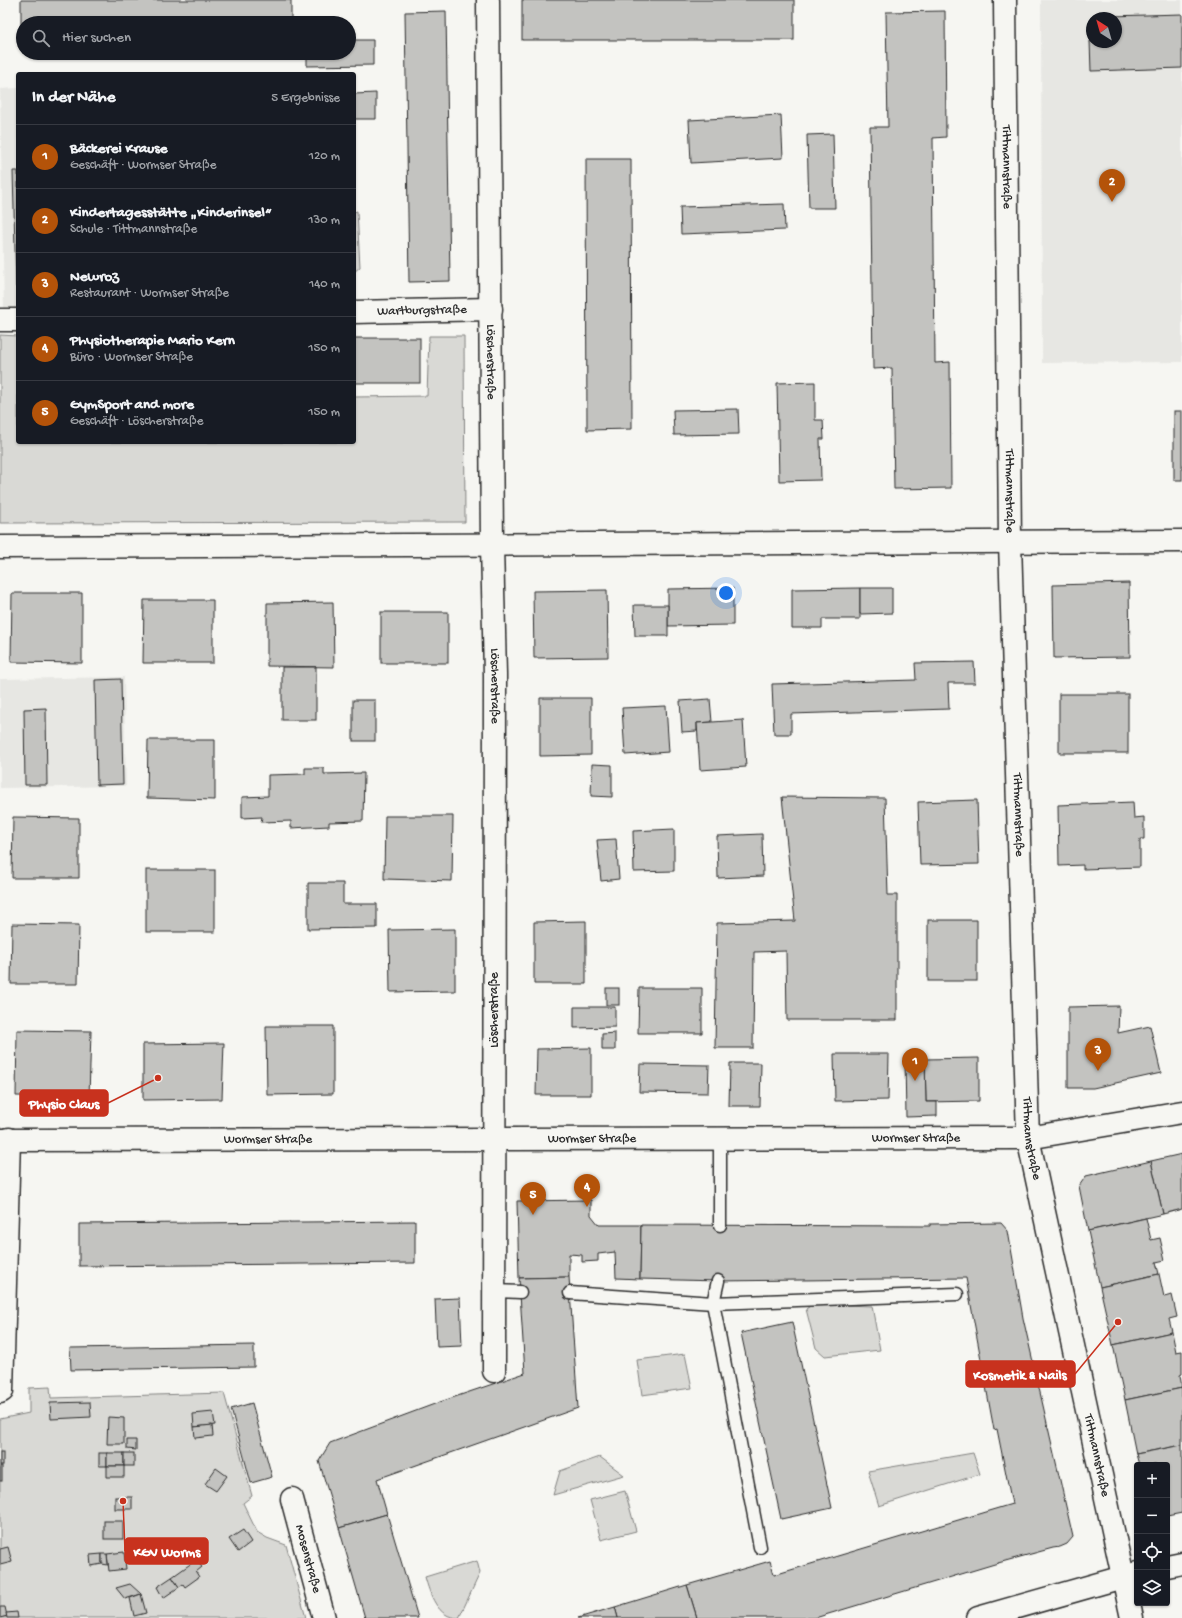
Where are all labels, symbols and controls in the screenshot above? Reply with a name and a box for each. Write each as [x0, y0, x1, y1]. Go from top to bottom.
north arrow [1086, 12, 1122, 48]
search box [16, 16, 356, 60]
icon: search [30, 27, 52, 49]
text: Hier suchen [62, 29, 131, 47]
text: In der Nähe [32, 88, 115, 108]
text: 5 Ergebnisse [271, 91, 340, 106]
street label: Tittmannstraße [999, 124, 1014, 209]
text: Bäckerei Krause [70, 140, 168, 158]
text: 1 [42, 149, 48, 164]
text: 120 m [309, 149, 340, 164]
text: Geschäft · Wormser Straße [70, 158, 216, 173]
pin: 2 [1099, 169, 1125, 202]
text: Kindertagesstätte „Kinderinsel“ [70, 204, 272, 222]
text: 2 [42, 213, 48, 228]
text: 130 m [308, 213, 340, 228]
text: Schule · Tittmannstraße [70, 222, 197, 237]
text: Newroz [70, 268, 119, 286]
text: 3 [42, 277, 48, 292]
text: 140 m [309, 277, 340, 292]
text: Restaurant · Wormser Straße [70, 286, 229, 301]
street label: Wartburgstraße [377, 302, 467, 319]
street label: Löscherstraße [483, 324, 498, 400]
text: Physiotherapie Mario Kern [70, 332, 235, 350]
text: 4 [42, 341, 48, 356]
text: 150 m [308, 341, 340, 356]
text: Büro · Wormser Straße [70, 350, 193, 365]
text: GymSport and more [70, 396, 194, 414]
text: 5 [42, 405, 48, 420]
text: 150 m [308, 405, 340, 420]
text: Geschäft · Löscherstraße [70, 414, 203, 429]
street label: Tittmannstraße [1002, 448, 1017, 533]
your location [716, 583, 736, 603]
street label: Löscherstraße [487, 648, 503, 724]
street label: Tittmannstraße [1009, 772, 1027, 857]
street label: Löscherstraße [487, 972, 502, 1048]
pin: 3 [1085, 1038, 1111, 1071]
pin: 1 [902, 1048, 928, 1081]
callout: Physio Claus [20, 1090, 108, 1116]
street label: Tittmannstraße [1019, 1096, 1044, 1182]
text: Physio Claus [27, 1097, 100, 1114]
street label: Wormser Straße [548, 1131, 637, 1146]
street label: Wormser Straße [872, 1131, 961, 1146]
street label: Wormser Straße [224, 1132, 313, 1147]
pin: 4 [574, 1174, 600, 1207]
pin: 5 [520, 1182, 546, 1215]
callout: Kosmetik & Nails [966, 1361, 1075, 1387]
text: Kosmetik & Nails [972, 1368, 1068, 1385]
street label: Tittmannstraße [1080, 1412, 1113, 1498]
map controls [1134, 1462, 1170, 1606]
button: + [1134, 1462, 1170, 1498]
button: − [1134, 1498, 1170, 1534]
street label: Mosenstraße [292, 1523, 325, 1595]
button: locate [1134, 1534, 1170, 1570]
callout: KGV Worms [125, 1538, 208, 1564]
text: KGV Worms [133, 1545, 201, 1562]
button: layers [1134, 1570, 1170, 1606]

